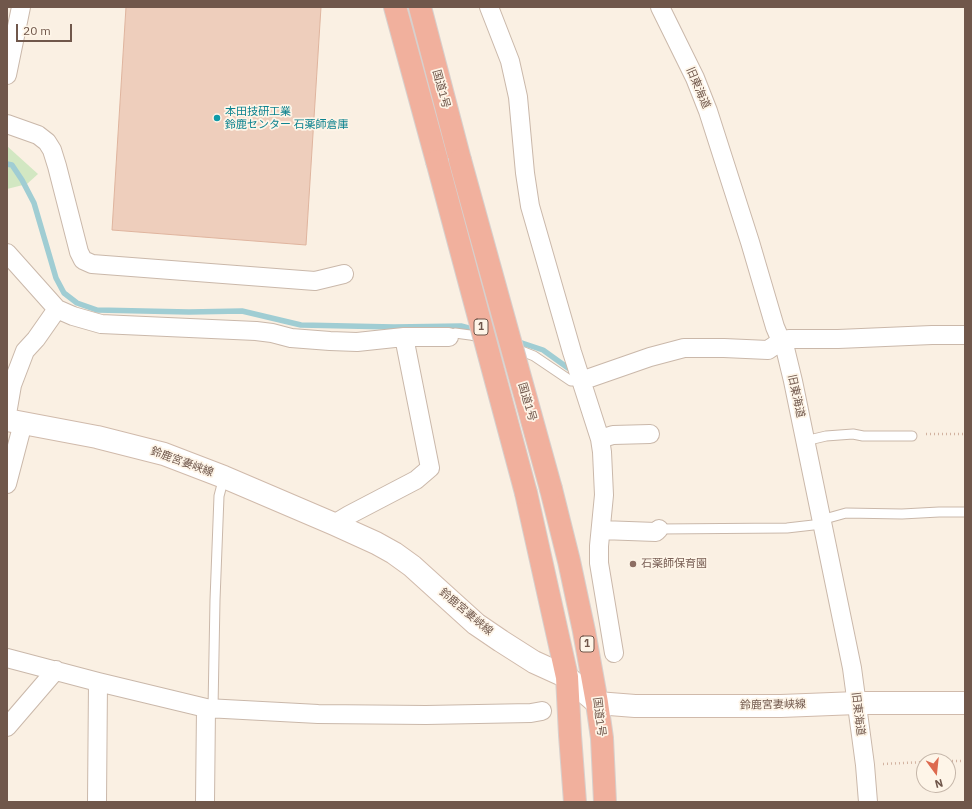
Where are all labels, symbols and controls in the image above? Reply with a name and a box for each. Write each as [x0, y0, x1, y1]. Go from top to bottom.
scale bar [18, 16, 74, 42]
text: 20 m [23, 23, 51, 38]
street label: 旧東海道 [683, 65, 713, 111]
street label: 国道1号 [430, 68, 452, 110]
place label: 本田技研工業 鈴鹿センター 石薬師倉庫 [225, 105, 349, 131]
marker: 本田技研工業 鈴鹿センター 石薬師倉庫 [212, 113, 222, 123]
road number: 1 [474, 319, 488, 335]
street label: 旧東海道 [785, 373, 807, 419]
street label: 国道1号 [515, 381, 539, 423]
street label: 鈴鹿宮妻峡線 [149, 445, 215, 479]
place label: 石薬師保育園 [641, 557, 707, 571]
marker: 石薬師保育園 [628, 559, 638, 569]
street label: 鈴鹿宮妻峡線 [436, 586, 496, 638]
road number: 1 [580, 636, 594, 652]
street label: 旧東海道 [849, 691, 867, 737]
street label: 国道1号 [590, 697, 608, 737]
street label: 鈴鹿宮妻峡線 [740, 698, 806, 712]
north arrow [916, 753, 956, 793]
text: N [933, 776, 945, 791]

